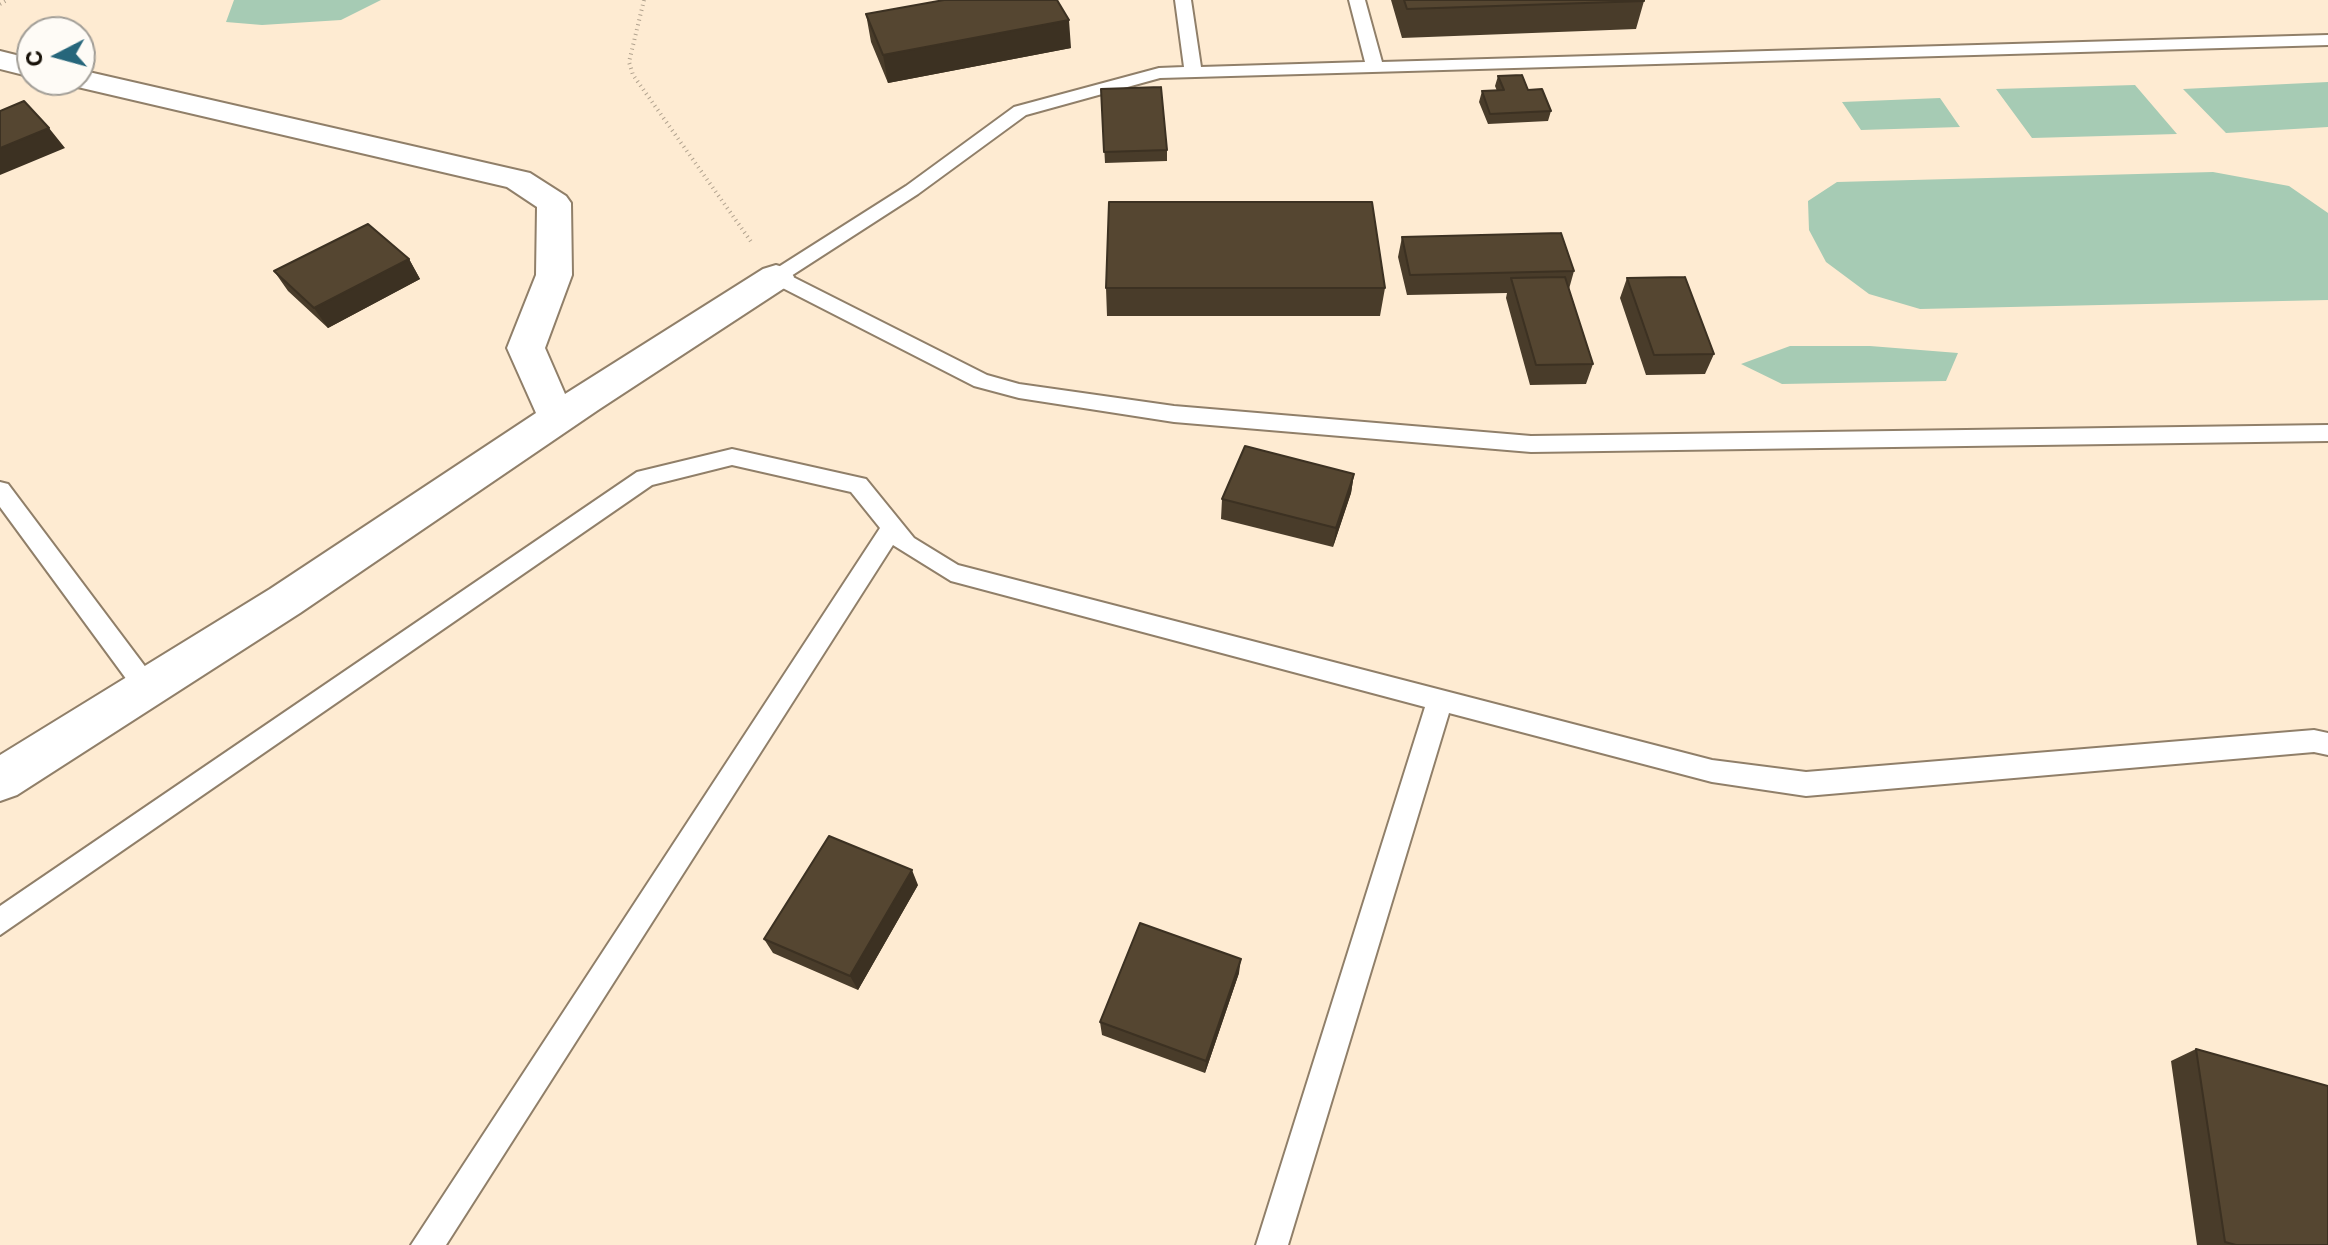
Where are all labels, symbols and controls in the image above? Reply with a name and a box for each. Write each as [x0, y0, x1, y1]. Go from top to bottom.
north arrow [16, 16, 96, 96]
text: С [20, 49, 48, 68]

